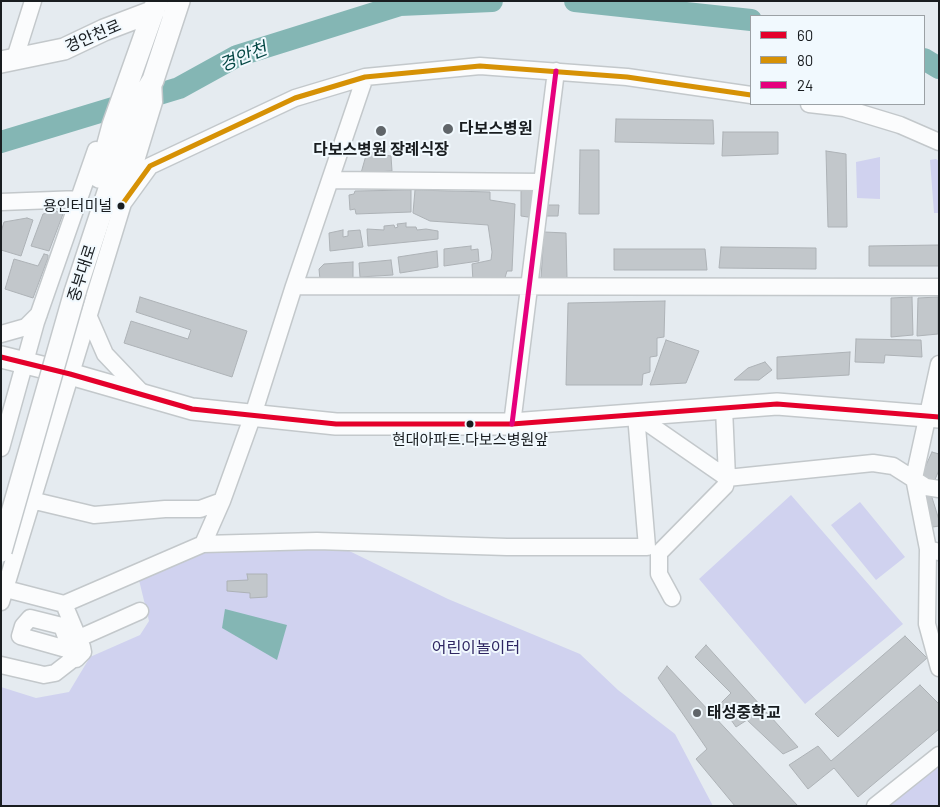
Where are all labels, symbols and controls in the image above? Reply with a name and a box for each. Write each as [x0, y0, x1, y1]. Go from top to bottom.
legend [750, 15, 925, 105]
street label: 경안천로 [62, 16, 124, 56]
text: 60 [797, 26, 813, 44]
water label: 경안천 [216, 38, 270, 76]
text: 80 [797, 51, 813, 69]
text: 24 [797, 76, 813, 94]
place label: 다보스병원 [459, 119, 533, 139]
marker: 다보스병원 [441, 122, 455, 136]
marker: 다보스병원 장례식장 [374, 124, 388, 138]
place label: 다보스병원 장례식장 [313, 140, 449, 160]
place label: 용인터미널 [43, 197, 112, 215]
marker: 용인터미널 [116, 201, 126, 211]
street label: 중부대로 [64, 242, 100, 304]
marker: 현대아파트.다보스병원앞 [465, 419, 475, 429]
place label: 현대아파트.다보스병원앞 [392, 431, 548, 449]
park label: 어린이놀이터 [432, 638, 520, 658]
place label: 태성중학교 [707, 703, 781, 723]
marker: 태성중학교 [691, 707, 703, 719]

